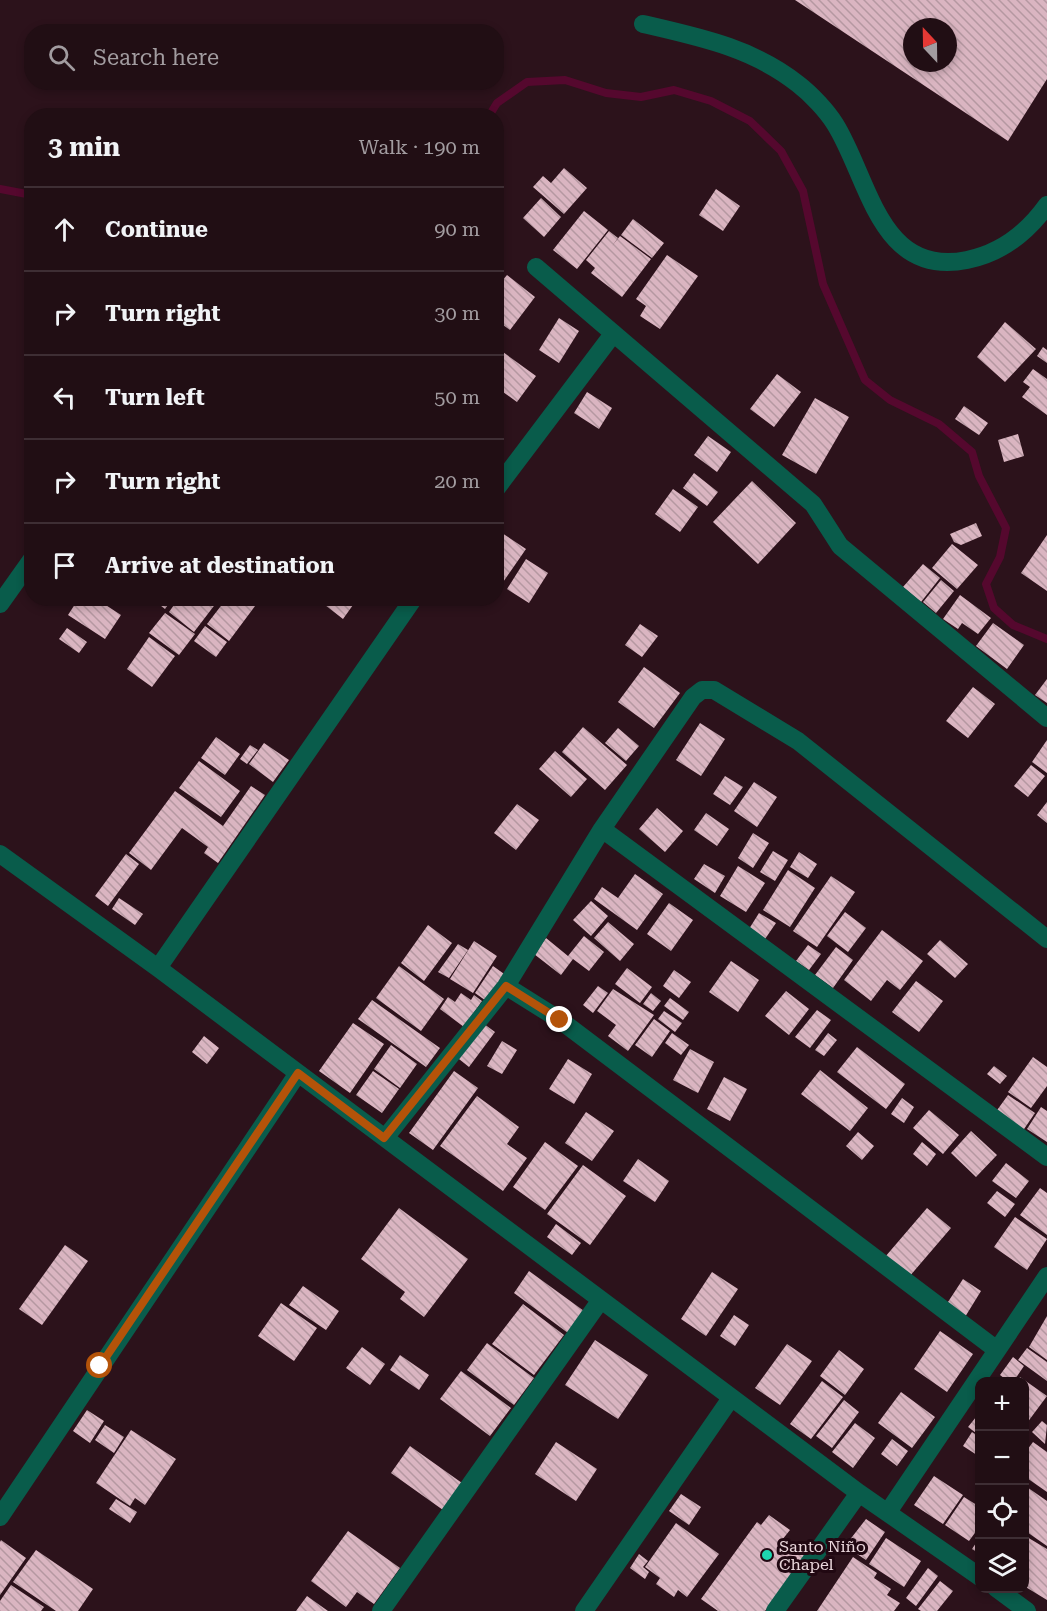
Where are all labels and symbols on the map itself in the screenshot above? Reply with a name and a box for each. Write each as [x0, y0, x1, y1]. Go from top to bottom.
north arrow [903, 18, 957, 72]
route end [546, 1006, 572, 1032]
route start [86, 1352, 112, 1378]
place label: Santo Niño Chapel [779, 1537, 866, 1574]
marker: Santo Niño Chapel [760, 1548, 774, 1562]

